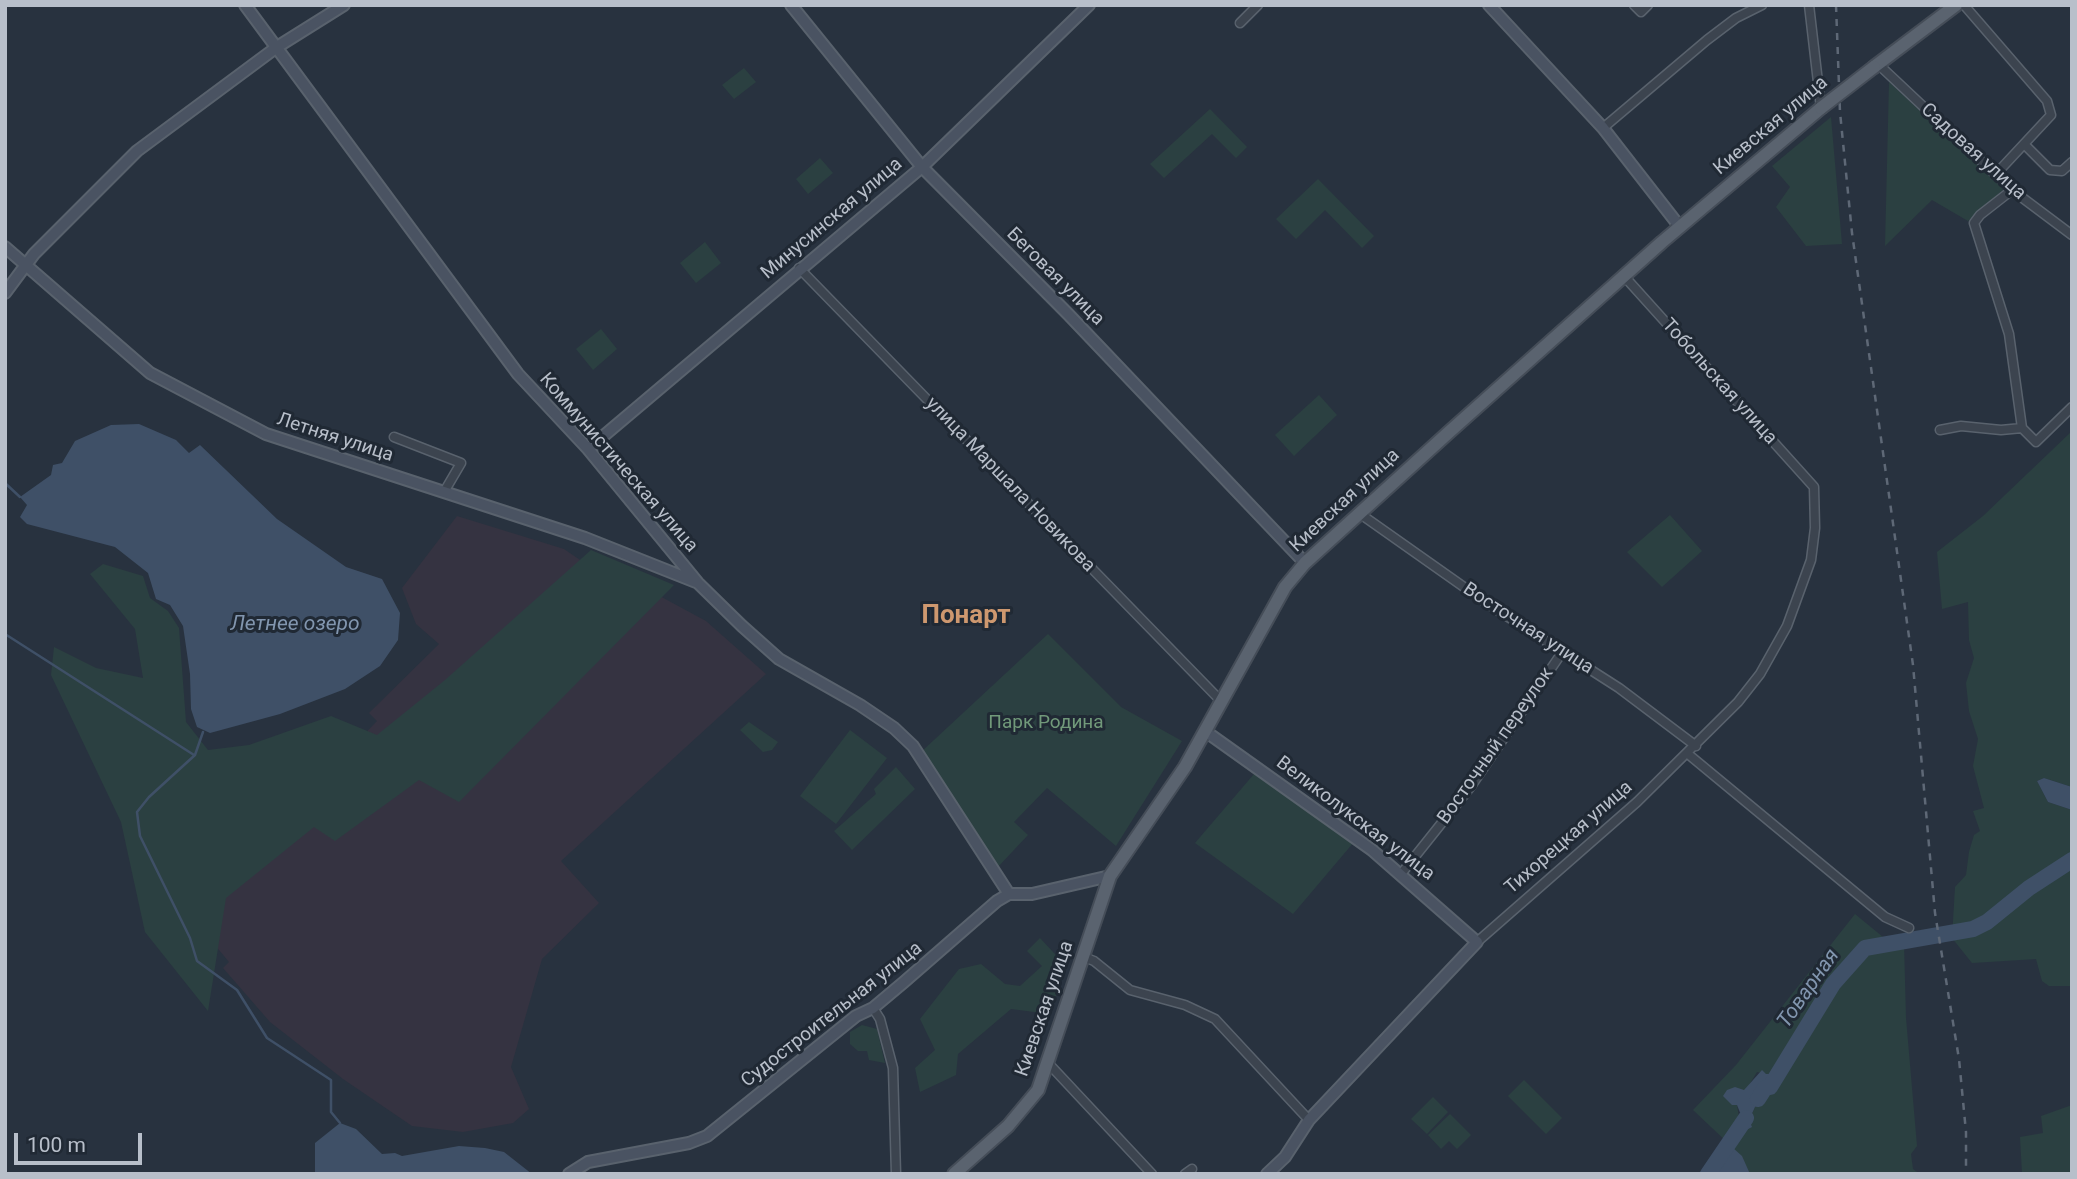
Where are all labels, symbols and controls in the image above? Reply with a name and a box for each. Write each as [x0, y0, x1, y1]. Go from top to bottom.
street label: Киевская улица [1709, 72, 1833, 180]
street label: Садовая улица [1916, 99, 2030, 205]
street label: Минусинская улица [757, 153, 907, 285]
street label: Беговая улица [1001, 223, 1109, 331]
street label: Тобольская улица [1656, 314, 1782, 450]
street label: Коммунистическая улица [534, 369, 702, 557]
street label: улица Маршала Новикова [920, 393, 1100, 577]
street label: Летняя улица [274, 408, 396, 468]
street label: Киевская улица [1285, 444, 1405, 558]
street label: Восточная улица [1458, 578, 1598, 680]
district label: Понарт [922, 600, 1010, 632]
water label: Летнее озеро [230, 612, 360, 638]
street label: Восточный переулок [1433, 663, 1559, 829]
park label: Парк Родина [988, 712, 1104, 734]
street label: Великолукская улица [1271, 752, 1439, 886]
street label: Тихорецкая улица [1501, 776, 1637, 900]
street label: Судостроительная улица [737, 937, 927, 1093]
street label: Киевская улица [1011, 938, 1079, 1080]
water label: Товарная [1773, 945, 1845, 1033]
scale bar [18, 1120, 145, 1164]
text: 100 m [27, 1133, 86, 1157]

